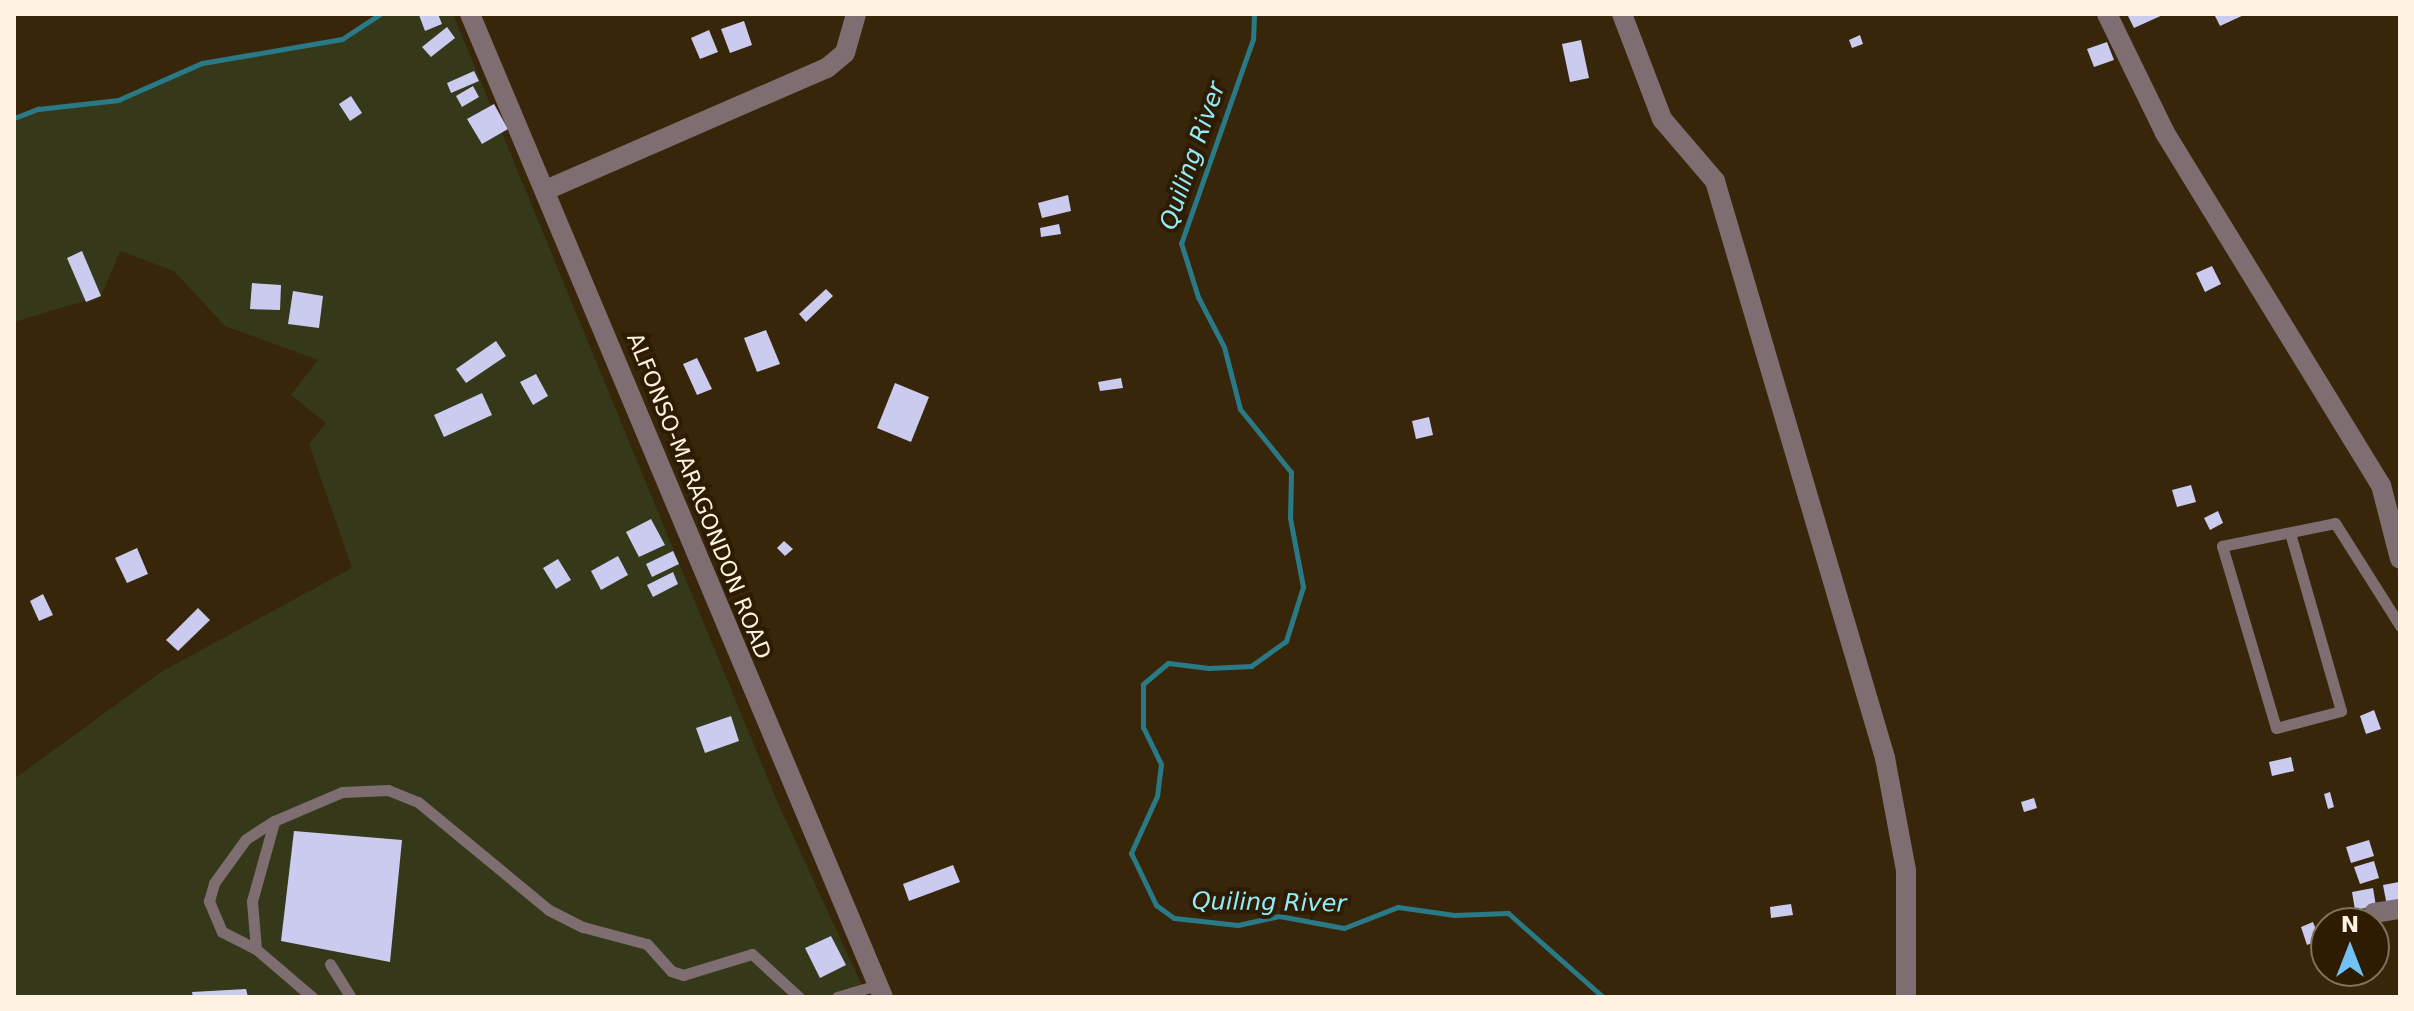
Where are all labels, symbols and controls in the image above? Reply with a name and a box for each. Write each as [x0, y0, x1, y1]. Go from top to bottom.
water label: Quiling River [1154, 78, 1232, 234]
street label: ALFONSO-MARAGONDON ROAD [621, 329, 777, 663]
water label: Quiling River [1192, 887, 1346, 919]
north arrow [2310, 907, 2390, 987]
text: N [2341, 912, 2359, 937]

